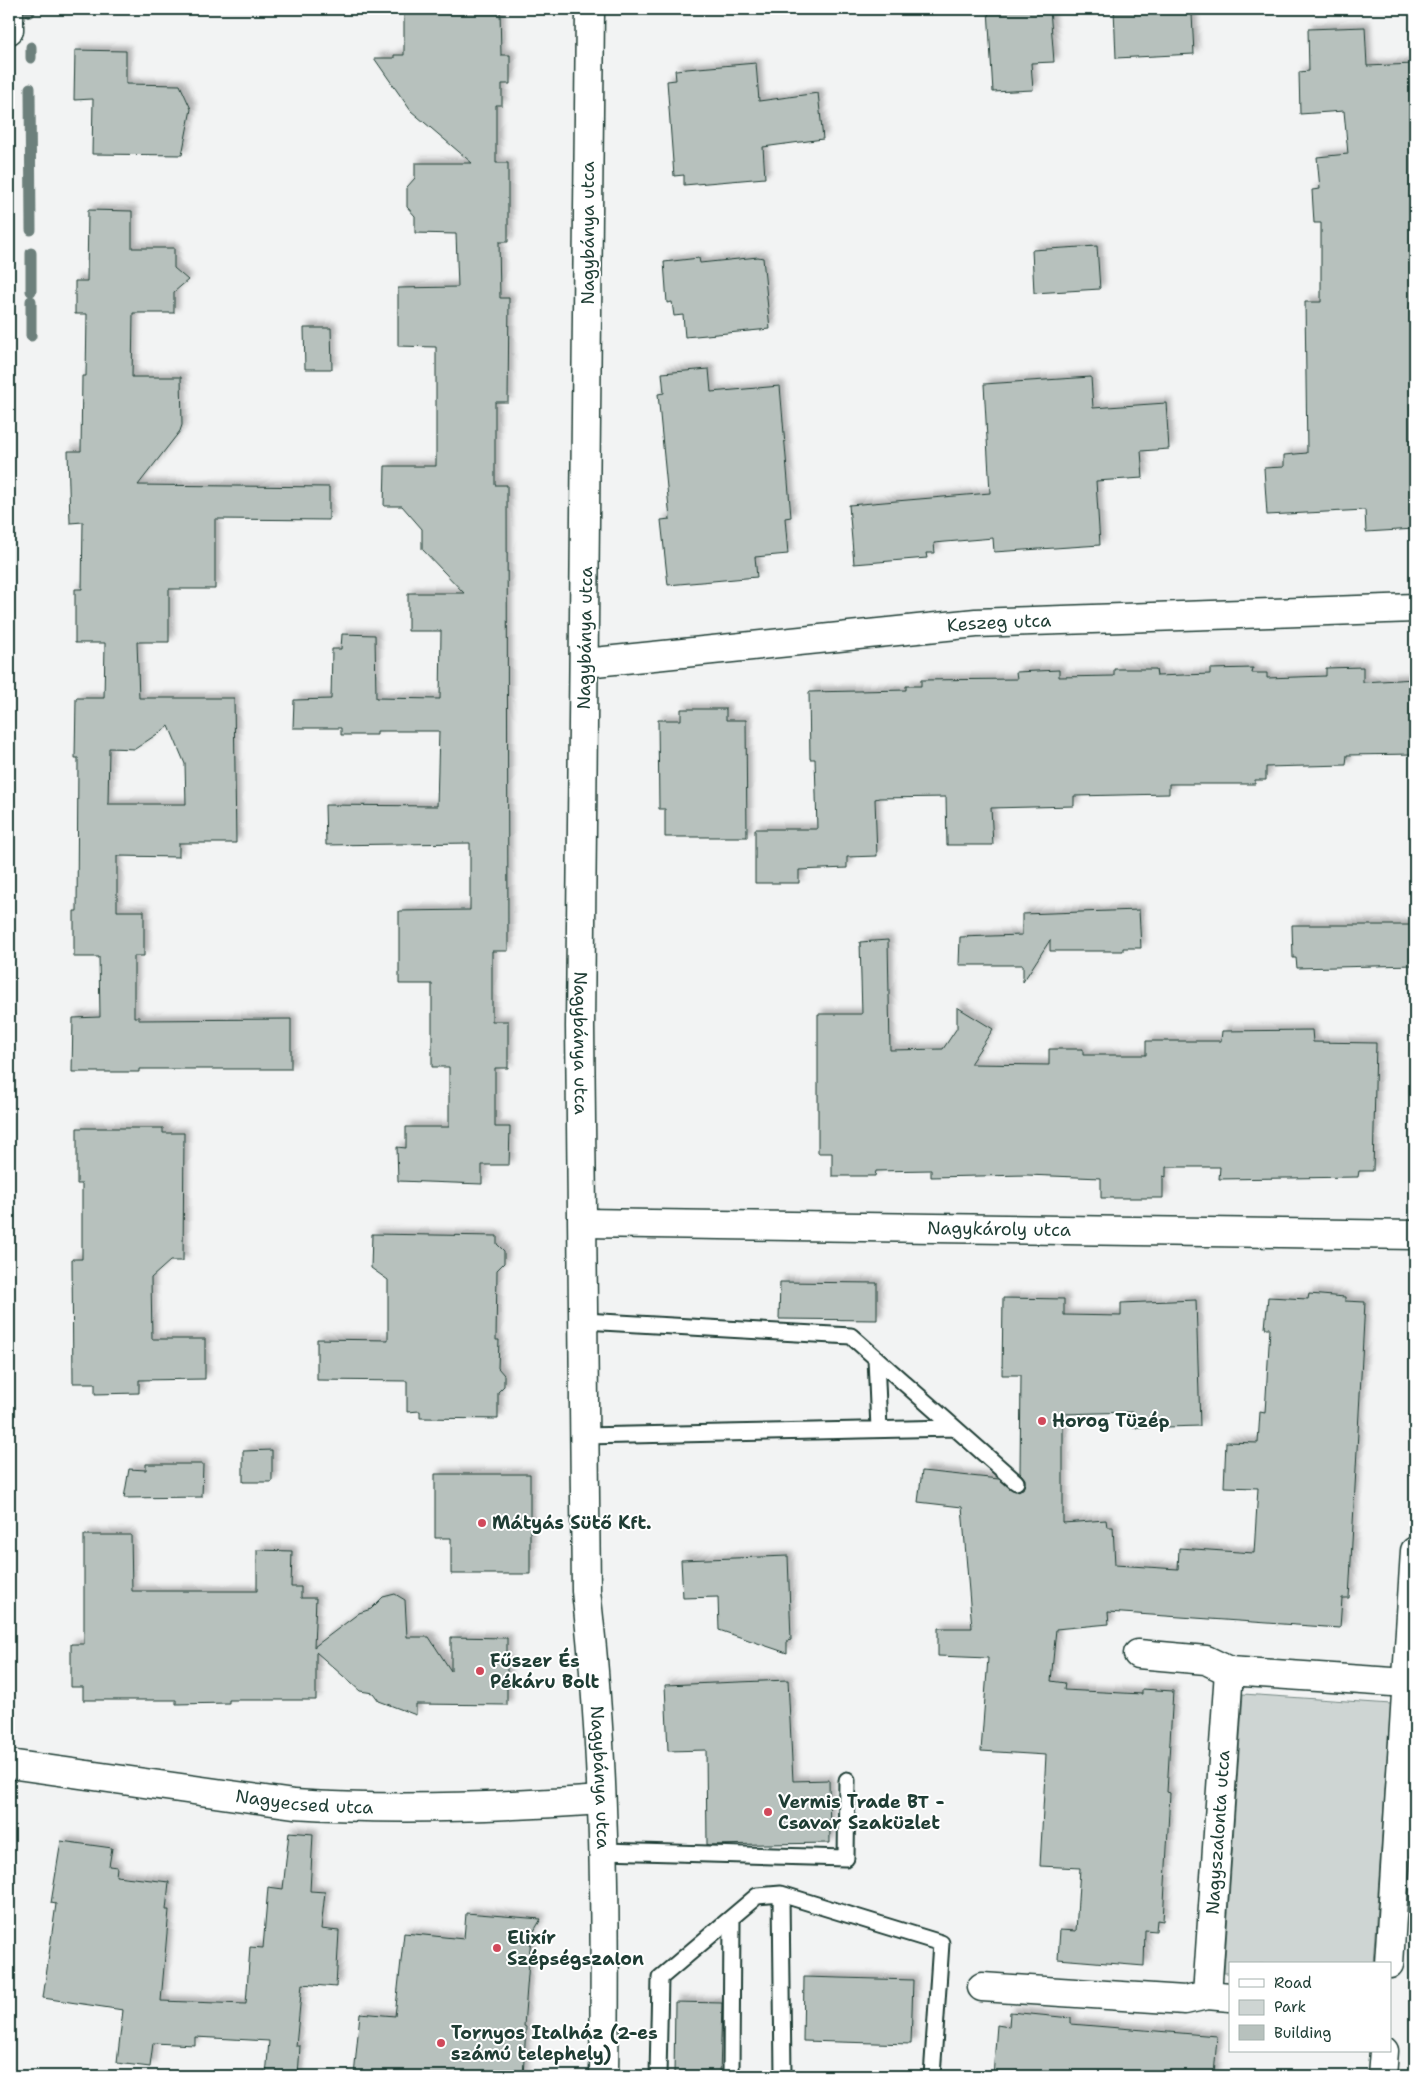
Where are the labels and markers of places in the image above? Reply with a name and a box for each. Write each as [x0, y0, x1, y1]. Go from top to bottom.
place label: Horog Tüzép [1052, 1409, 1170, 1433]
marker: Horog Tüzép [1036, 1415, 1048, 1427]
place label: Mátyás Sütő Kft. [492, 1511, 652, 1535]
marker: Mátyás Sütő Kft. [476, 1517, 488, 1529]
place label: Fűszer És Pékáru Bolt [490, 1647, 600, 1694]
marker: Fűszer És Pékáru Bolt [474, 1665, 486, 1677]
place label: Vermis Trade BT - Csavar Szaküzlet [778, 1790, 945, 1835]
marker: Vermis Trade BT - Csavar Szaküzlet [762, 1806, 774, 1818]
place label: Elixír Szépségszalon [507, 1926, 644, 1971]
marker: Elixír Szépségszalon [491, 1942, 503, 1954]
place label: Tornyos Italház (2-es számú telephely) [451, 2021, 658, 2066]
marker: Tornyos Italház (2-es számú telephely) [435, 2037, 447, 2049]

